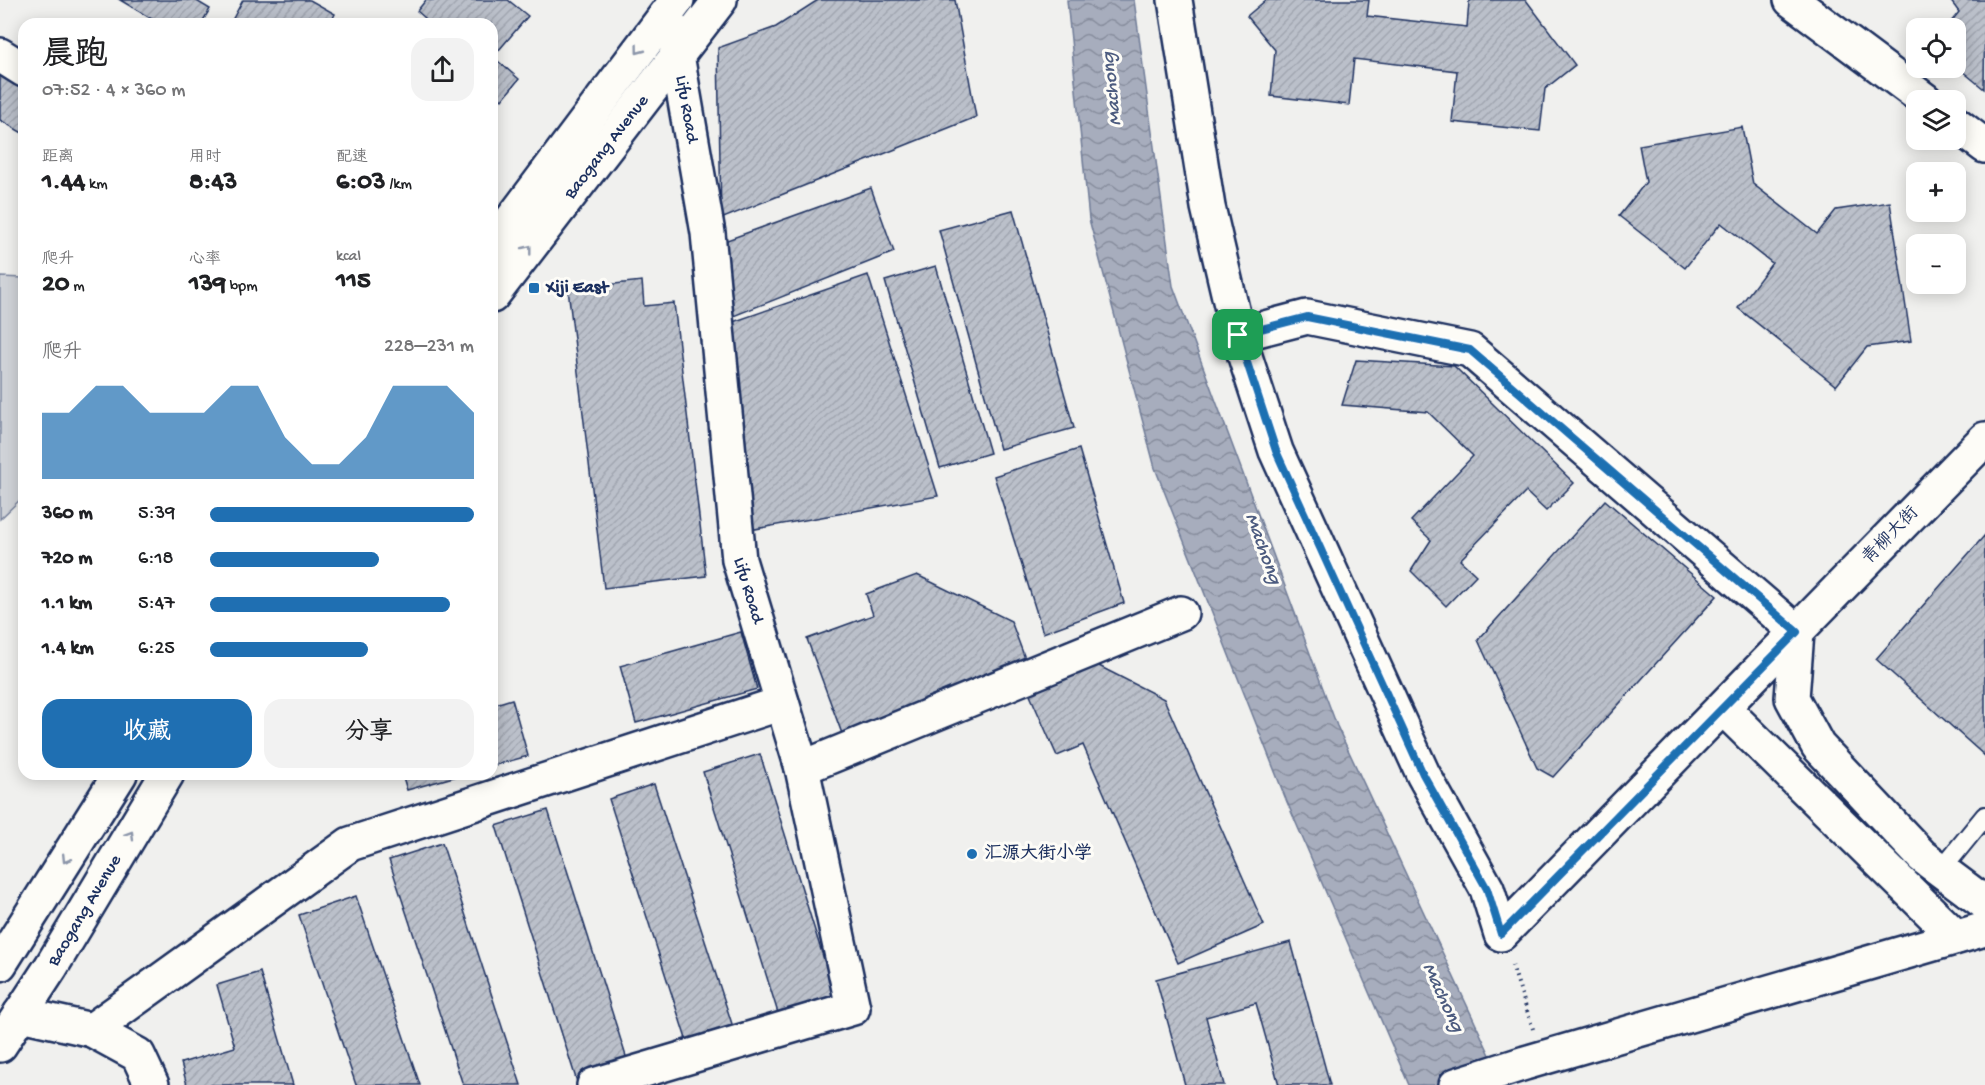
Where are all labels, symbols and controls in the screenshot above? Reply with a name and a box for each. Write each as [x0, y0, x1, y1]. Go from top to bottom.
map controls [1906, 18, 1966, 294]
button: locate [1906, 18, 1966, 78]
text: 晨跑 [42, 38, 108, 76]
button: share [411, 38, 474, 101]
one-way arrow [636, 44, 647, 55]
water label: Machong [1098, 49, 1128, 127]
street label: Lifu Road [670, 74, 703, 146]
text: 07:52 · 4 × 360 m [42, 80, 186, 103]
street label: Baogang Avenue [559, 90, 654, 204]
button: layers [1906, 90, 1966, 150]
text: 距离 [42, 149, 74, 168]
text: 用时 [189, 149, 221, 168]
text: 配速 [336, 149, 368, 168]
button: + [1906, 162, 1966, 222]
text: 1.44 [42, 168, 85, 199]
text: 8:43 [189, 168, 237, 199]
text: 6:03 [336, 168, 386, 199]
text: km [85, 176, 108, 195]
text: /km [386, 176, 412, 195]
button: − [1906, 234, 1966, 294]
one-way arrow [520, 245, 531, 256]
text: kcal [336, 248, 361, 267]
text: 爬升 [42, 251, 74, 270]
text: 心率 [189, 251, 221, 270]
text: 115 [336, 267, 371, 298]
text: 20 [42, 270, 70, 301]
text: 139 [189, 270, 226, 301]
text: m [70, 278, 85, 297]
text: bpm [226, 278, 258, 297]
place label: Xiji East [545, 278, 610, 299]
marker: Xiji East [527, 281, 541, 295]
pin [1212, 309, 1263, 360]
icon: arrive [1221, 318, 1254, 351]
text: 228–231 m [384, 336, 474, 359]
text: 爬升 [42, 342, 82, 365]
street label: 青柳大街 [1858, 502, 1924, 569]
text: 360 m [42, 503, 93, 526]
text: 5:39 [138, 503, 175, 526]
water label: Machong [1239, 510, 1286, 589]
text: 720 m [42, 548, 93, 571]
text: 6:18 [138, 548, 173, 571]
street label: Lifu Road [728, 555, 769, 627]
text: 1.1 km [42, 593, 92, 616]
text: 5:47 [138, 593, 175, 616]
text: 1.4 km [42, 638, 94, 661]
text: 6:25 [138, 638, 175, 661]
button: 收藏 [42, 699, 252, 768]
button: 分享 [264, 699, 474, 768]
one-way arrow [123, 831, 135, 841]
place label: 汇源大街小学 [984, 843, 1092, 865]
marker: 汇源大街小学 [965, 847, 979, 861]
street label: Baogang Avenue [43, 851, 127, 971]
one-way arrow [62, 853, 74, 863]
water label: Machong [1416, 960, 1469, 1038]

